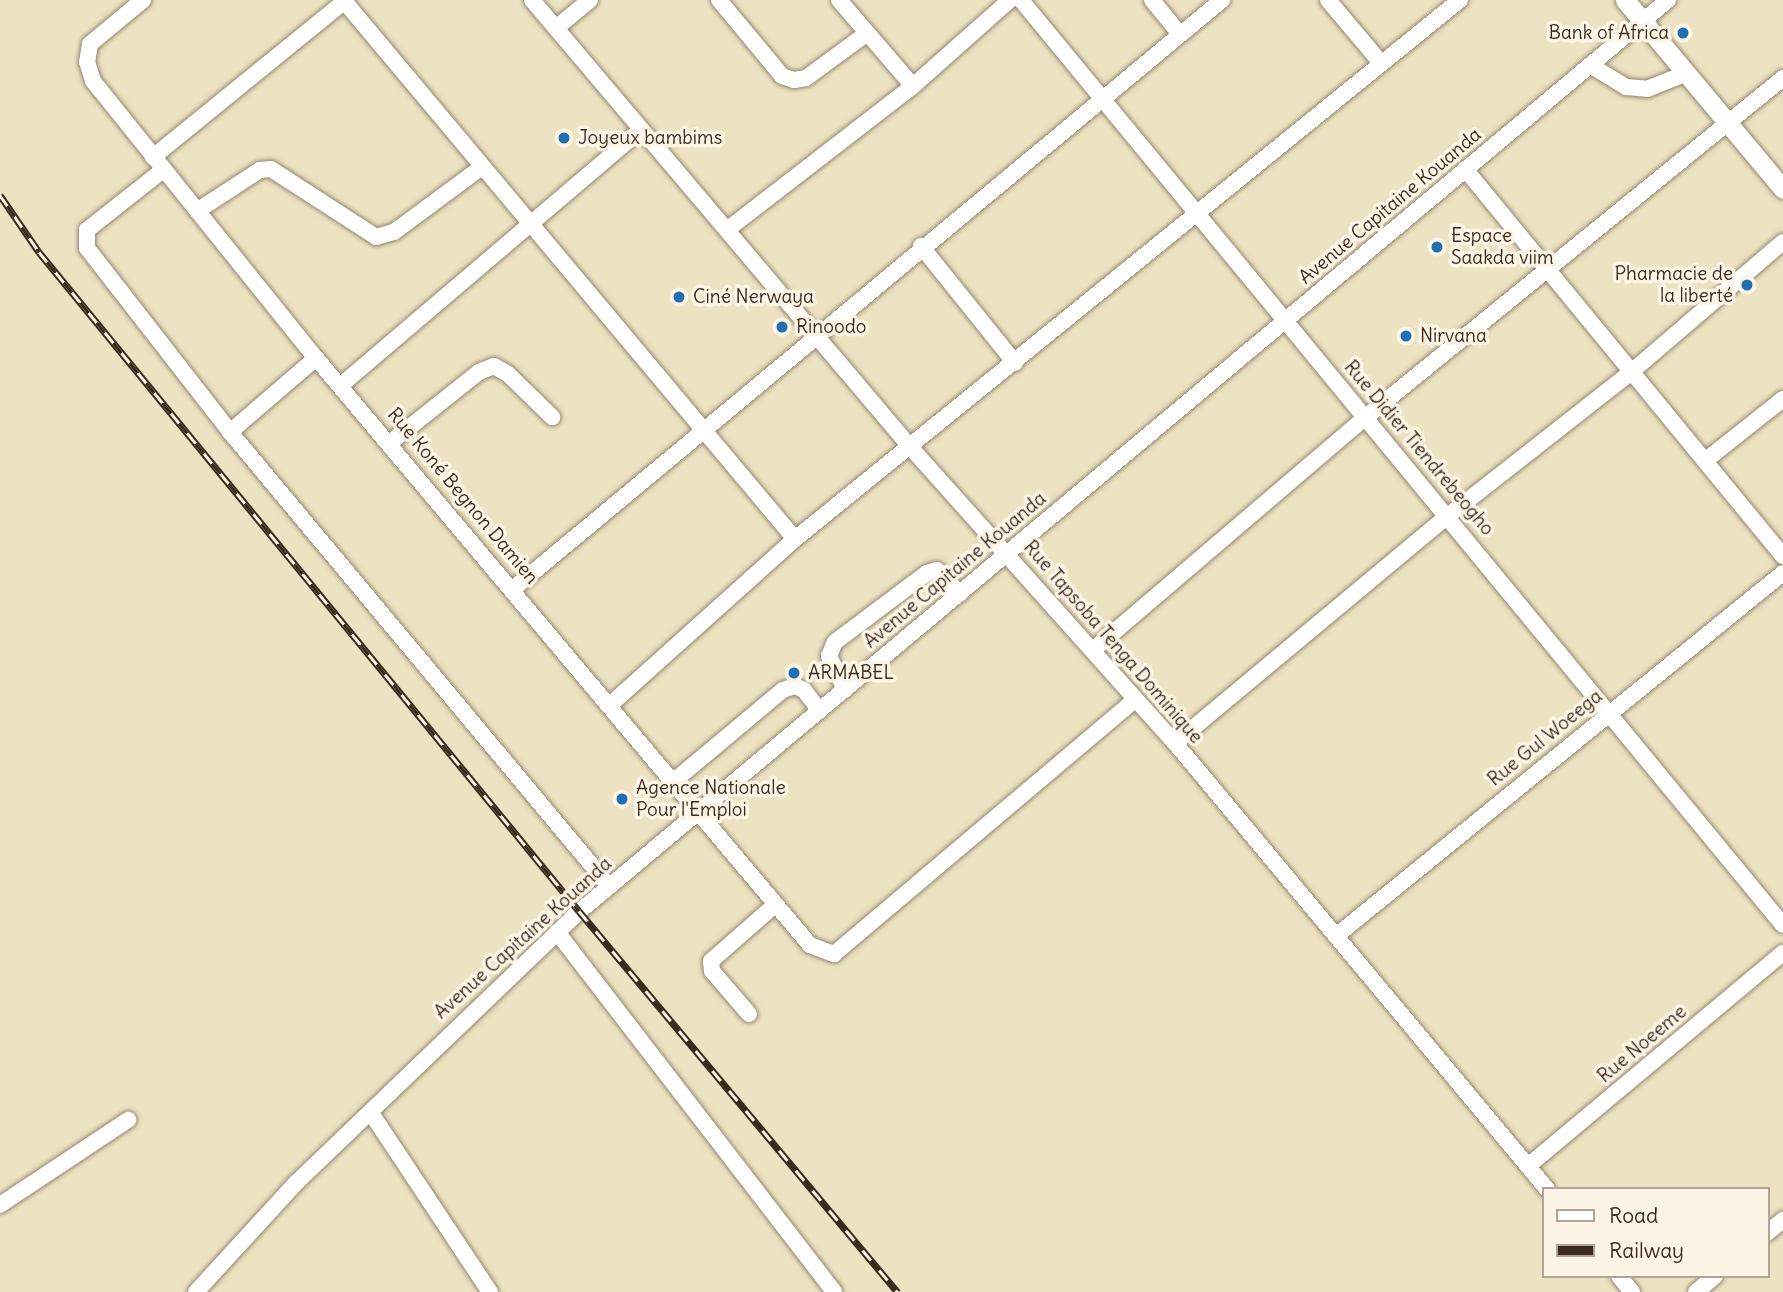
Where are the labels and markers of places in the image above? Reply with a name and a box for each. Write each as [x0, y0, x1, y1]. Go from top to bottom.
place label: Bank of Africa [1549, 22, 1669, 44]
marker: Bank of Africa [1675, 25, 1691, 41]
place label: Joyeux bambims [578, 127, 722, 149]
marker: Joyeux bambims [556, 130, 572, 146]
place label: Espace Saakda viim [1451, 225, 1554, 269]
marker: Espace Saakda viim [1429, 239, 1445, 255]
place label: Pharmacie de la liberté [1615, 263, 1733, 307]
marker: Pharmacie de la liberté [1739, 277, 1755, 293]
place label: Ciné Nerwaya [693, 286, 814, 308]
marker: Ciné Nerwaya [671, 289, 687, 305]
place label: Rinoodo [796, 316, 867, 338]
marker: Rinoodo [774, 319, 790, 335]
place label: Nirvana [1420, 325, 1487, 347]
marker: Nirvana [1398, 328, 1414, 344]
place label: ARMABEL [808, 662, 894, 684]
marker: ARMABEL [786, 665, 802, 681]
place label: Agence Nationale Pour l'Emploi [636, 777, 786, 821]
marker: Agence Nationale Pour l'Emploi [614, 791, 630, 807]

